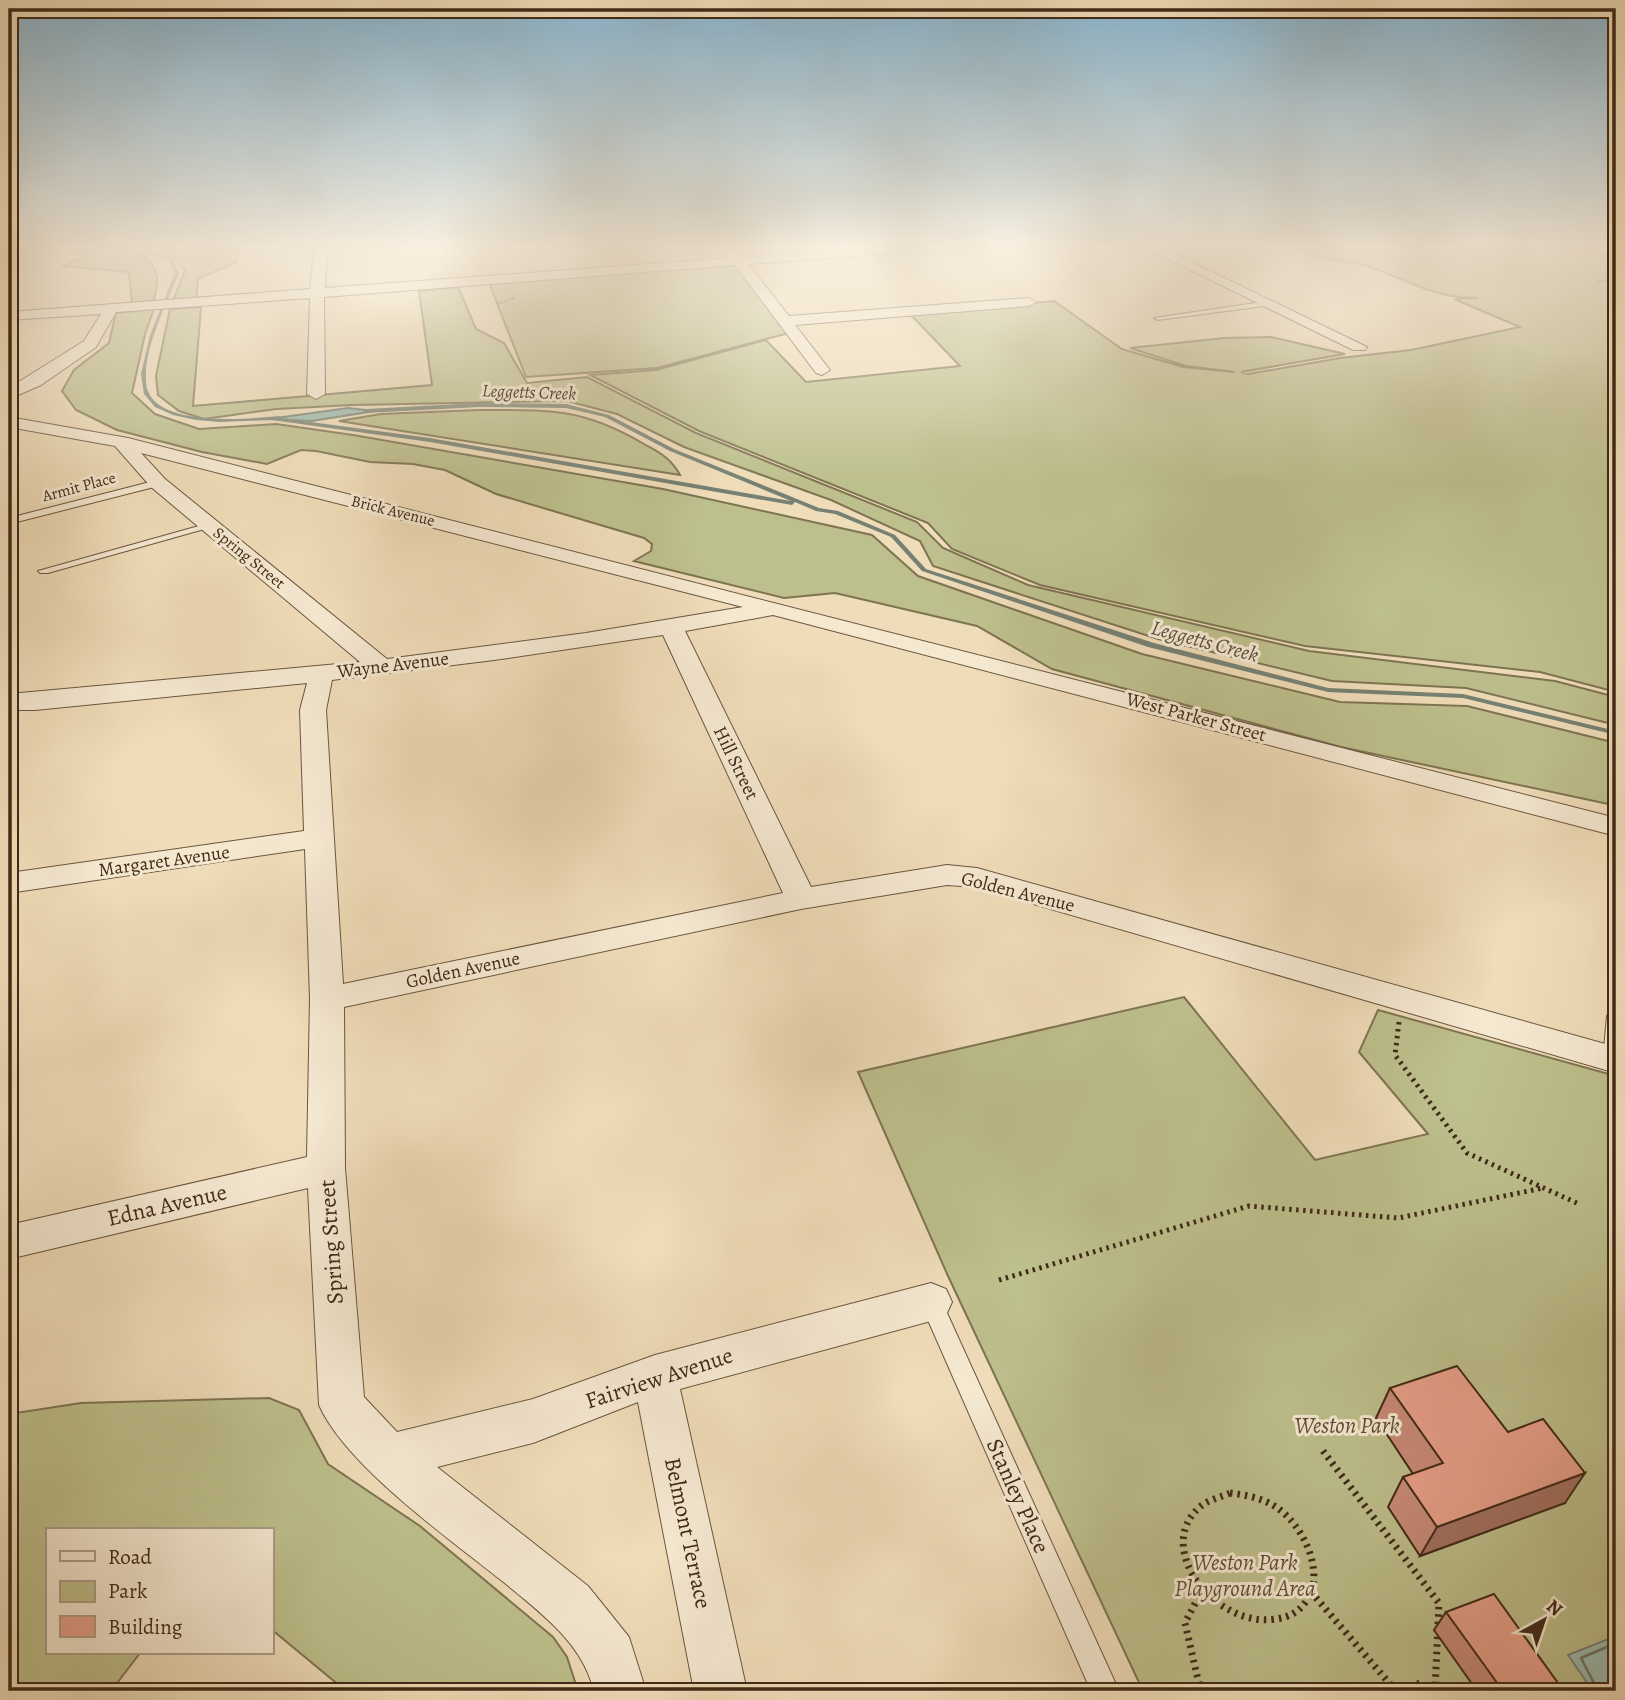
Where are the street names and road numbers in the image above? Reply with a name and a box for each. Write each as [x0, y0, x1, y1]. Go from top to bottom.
street label: Armit Place [39, 467, 118, 508]
street label: Brick Avenue [349, 490, 437, 532]
street label: Spring Street [208, 522, 290, 594]
street label: Wayne Avenue [335, 645, 450, 685]
street label: West Parker Street [1122, 686, 1269, 748]
street label: Hill Street [707, 722, 765, 804]
street label: Margaret Avenue [97, 839, 231, 883]
street label: Golden Avenue [959, 865, 1077, 919]
street label: Golden Avenue [404, 945, 522, 995]
street label: Edna Avenue [104, 1176, 230, 1234]
street label: Spring Street [311, 1178, 351, 1305]
street label: Fairview Avenue [581, 1340, 737, 1416]
street label: Stanley Place [979, 1434, 1057, 1558]
street label: Belmont Terrace [657, 1454, 719, 1612]

